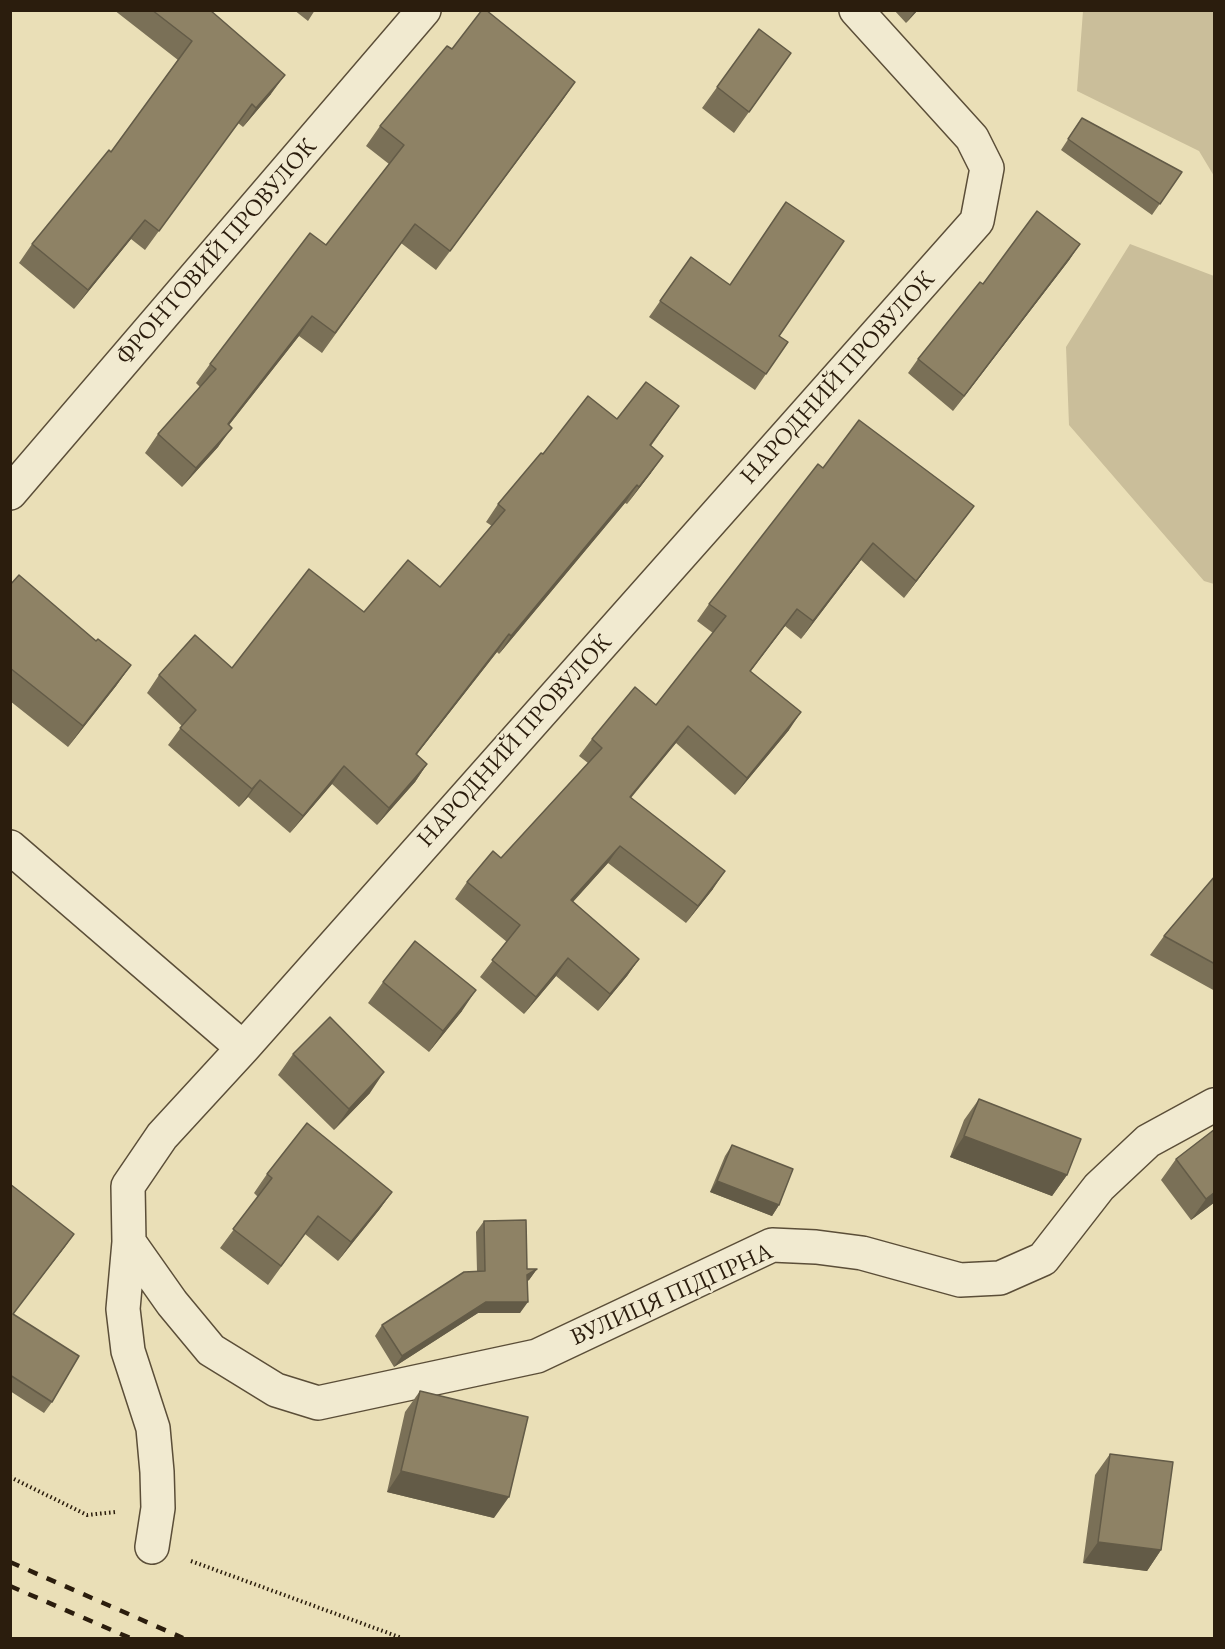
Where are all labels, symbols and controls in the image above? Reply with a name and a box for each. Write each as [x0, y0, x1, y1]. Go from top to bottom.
street label: ФРОНТОВИЙ ПРОВУЛОК [111, 133, 323, 371]
street label: НАРОДНИЙ ПРОВУЛОК [735, 266, 941, 490]
street label: НАРОДНИЙ ПРОВУЛОК [412, 629, 618, 853]
street label: ВУЛИЦЯ ПІДГІРНА [567, 1238, 777, 1352]

